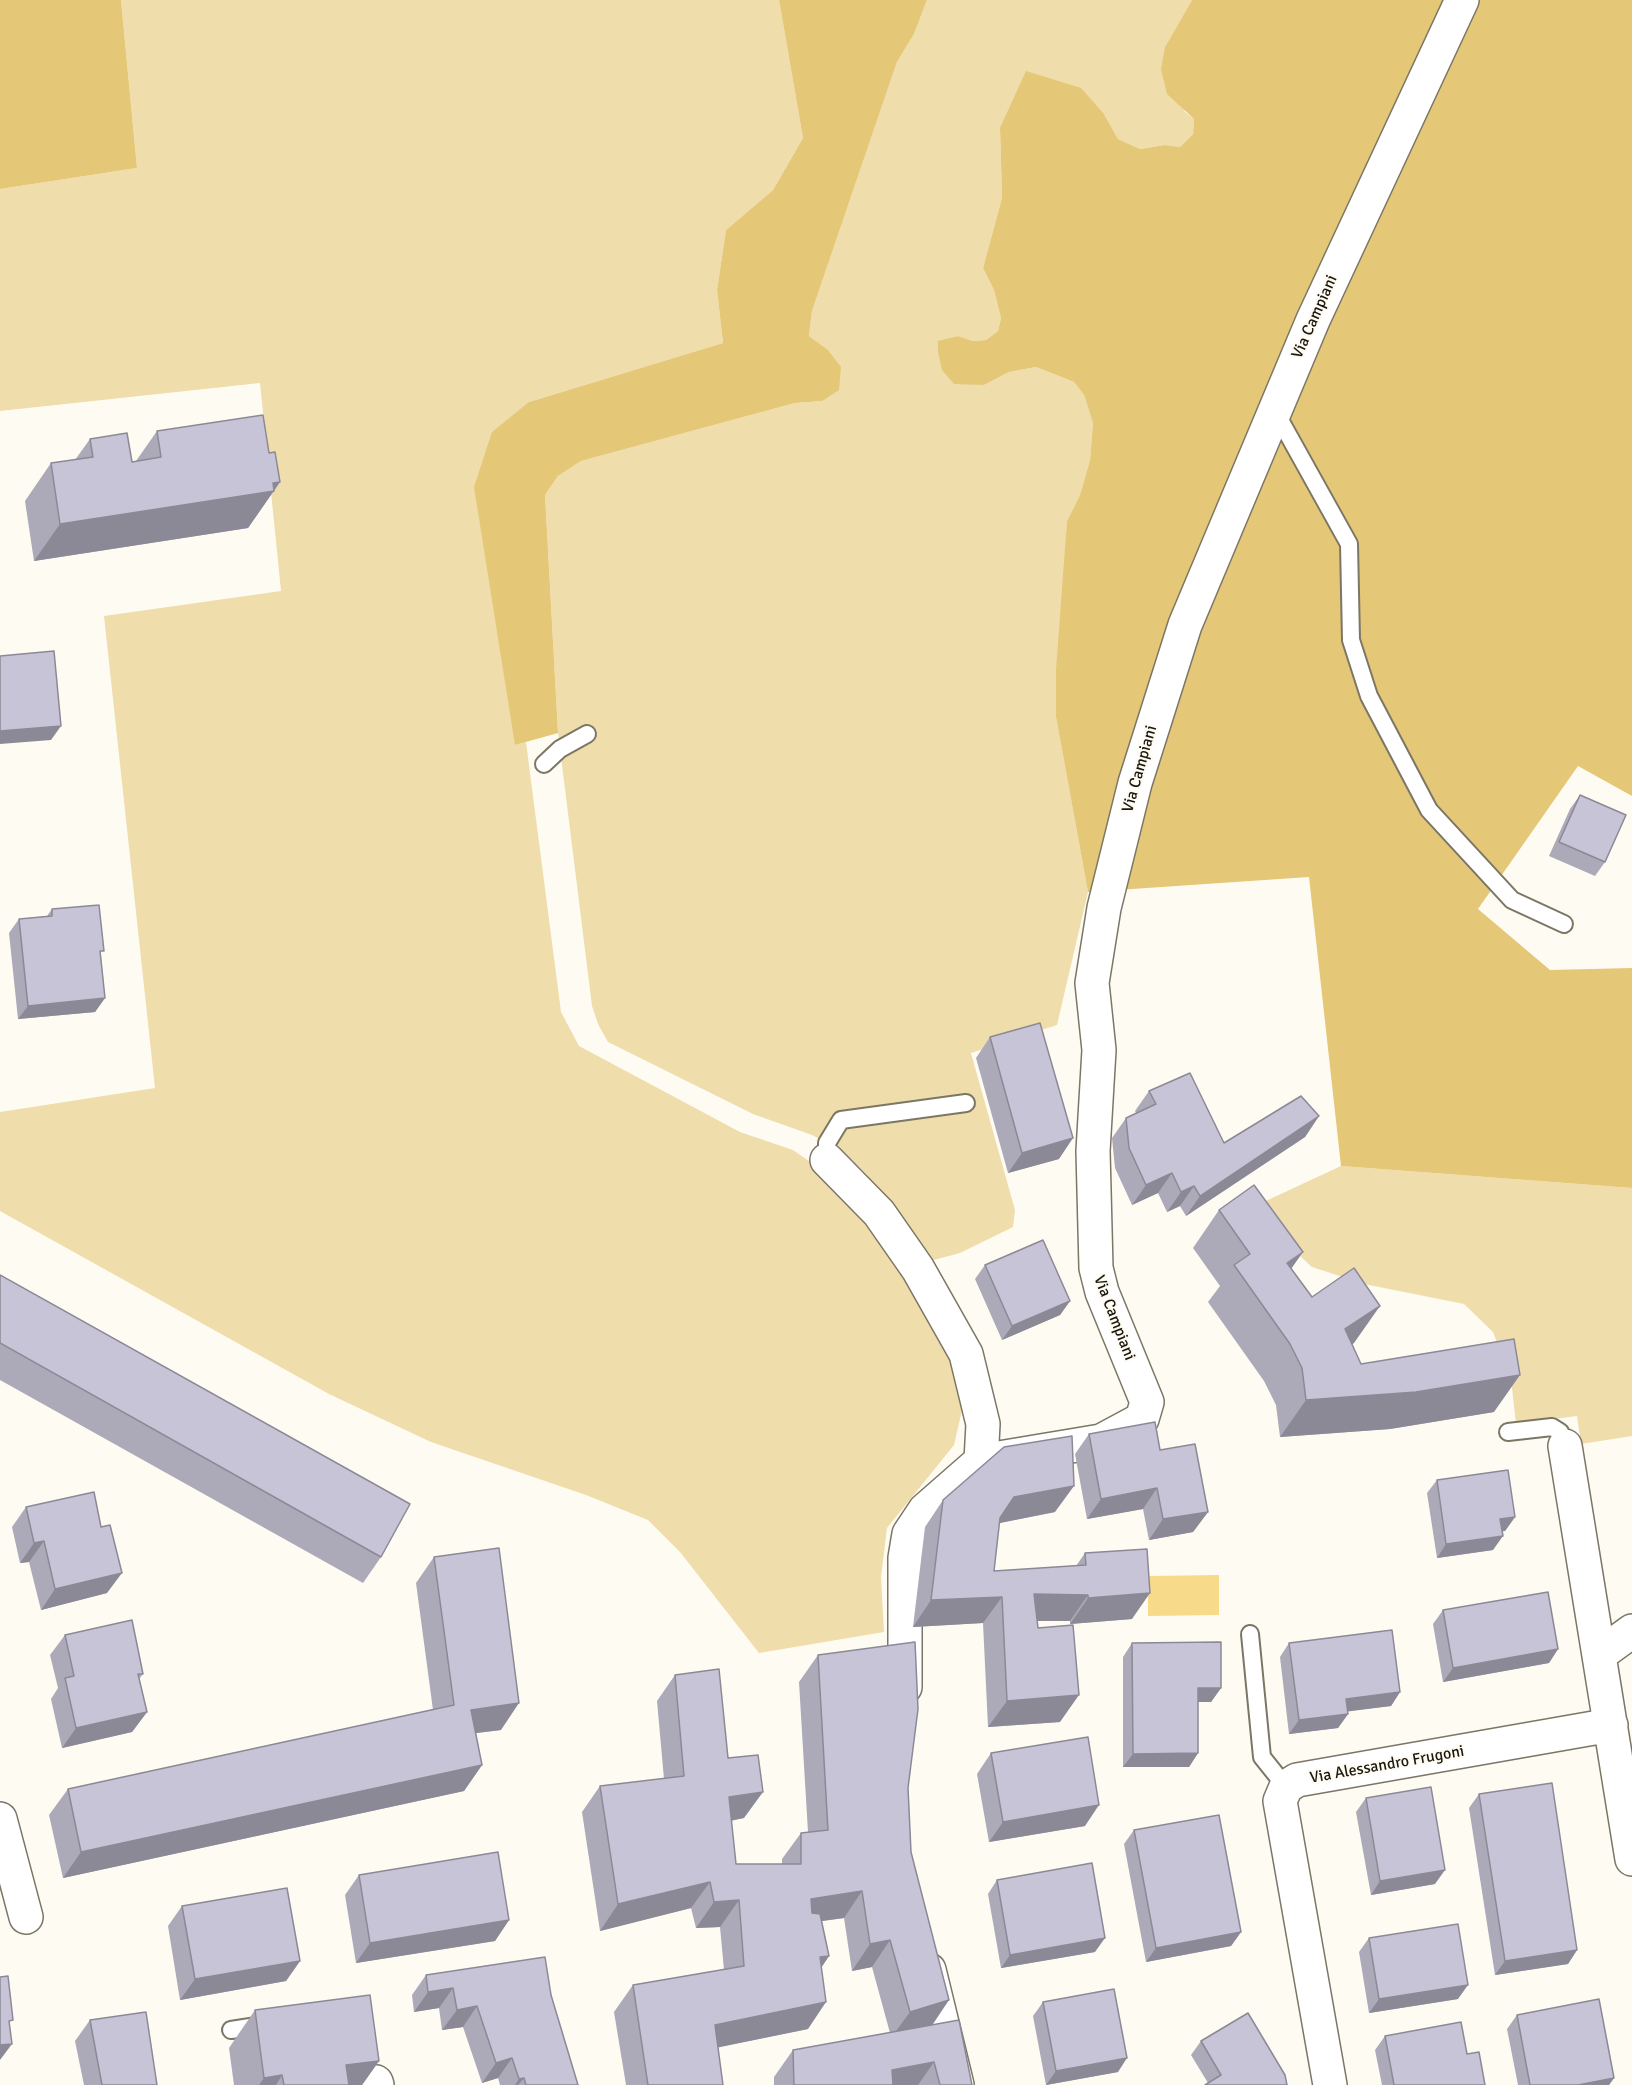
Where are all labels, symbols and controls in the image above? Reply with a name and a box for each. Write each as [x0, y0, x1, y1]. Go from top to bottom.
street label: Via Campiani [1288, 272, 1342, 362]
street label: Via Campiani [1118, 723, 1162, 815]
street label: Via Campiani [1089, 1273, 1139, 1363]
street label: Via Alessandro Frugoni [1308, 1742, 1466, 1788]

